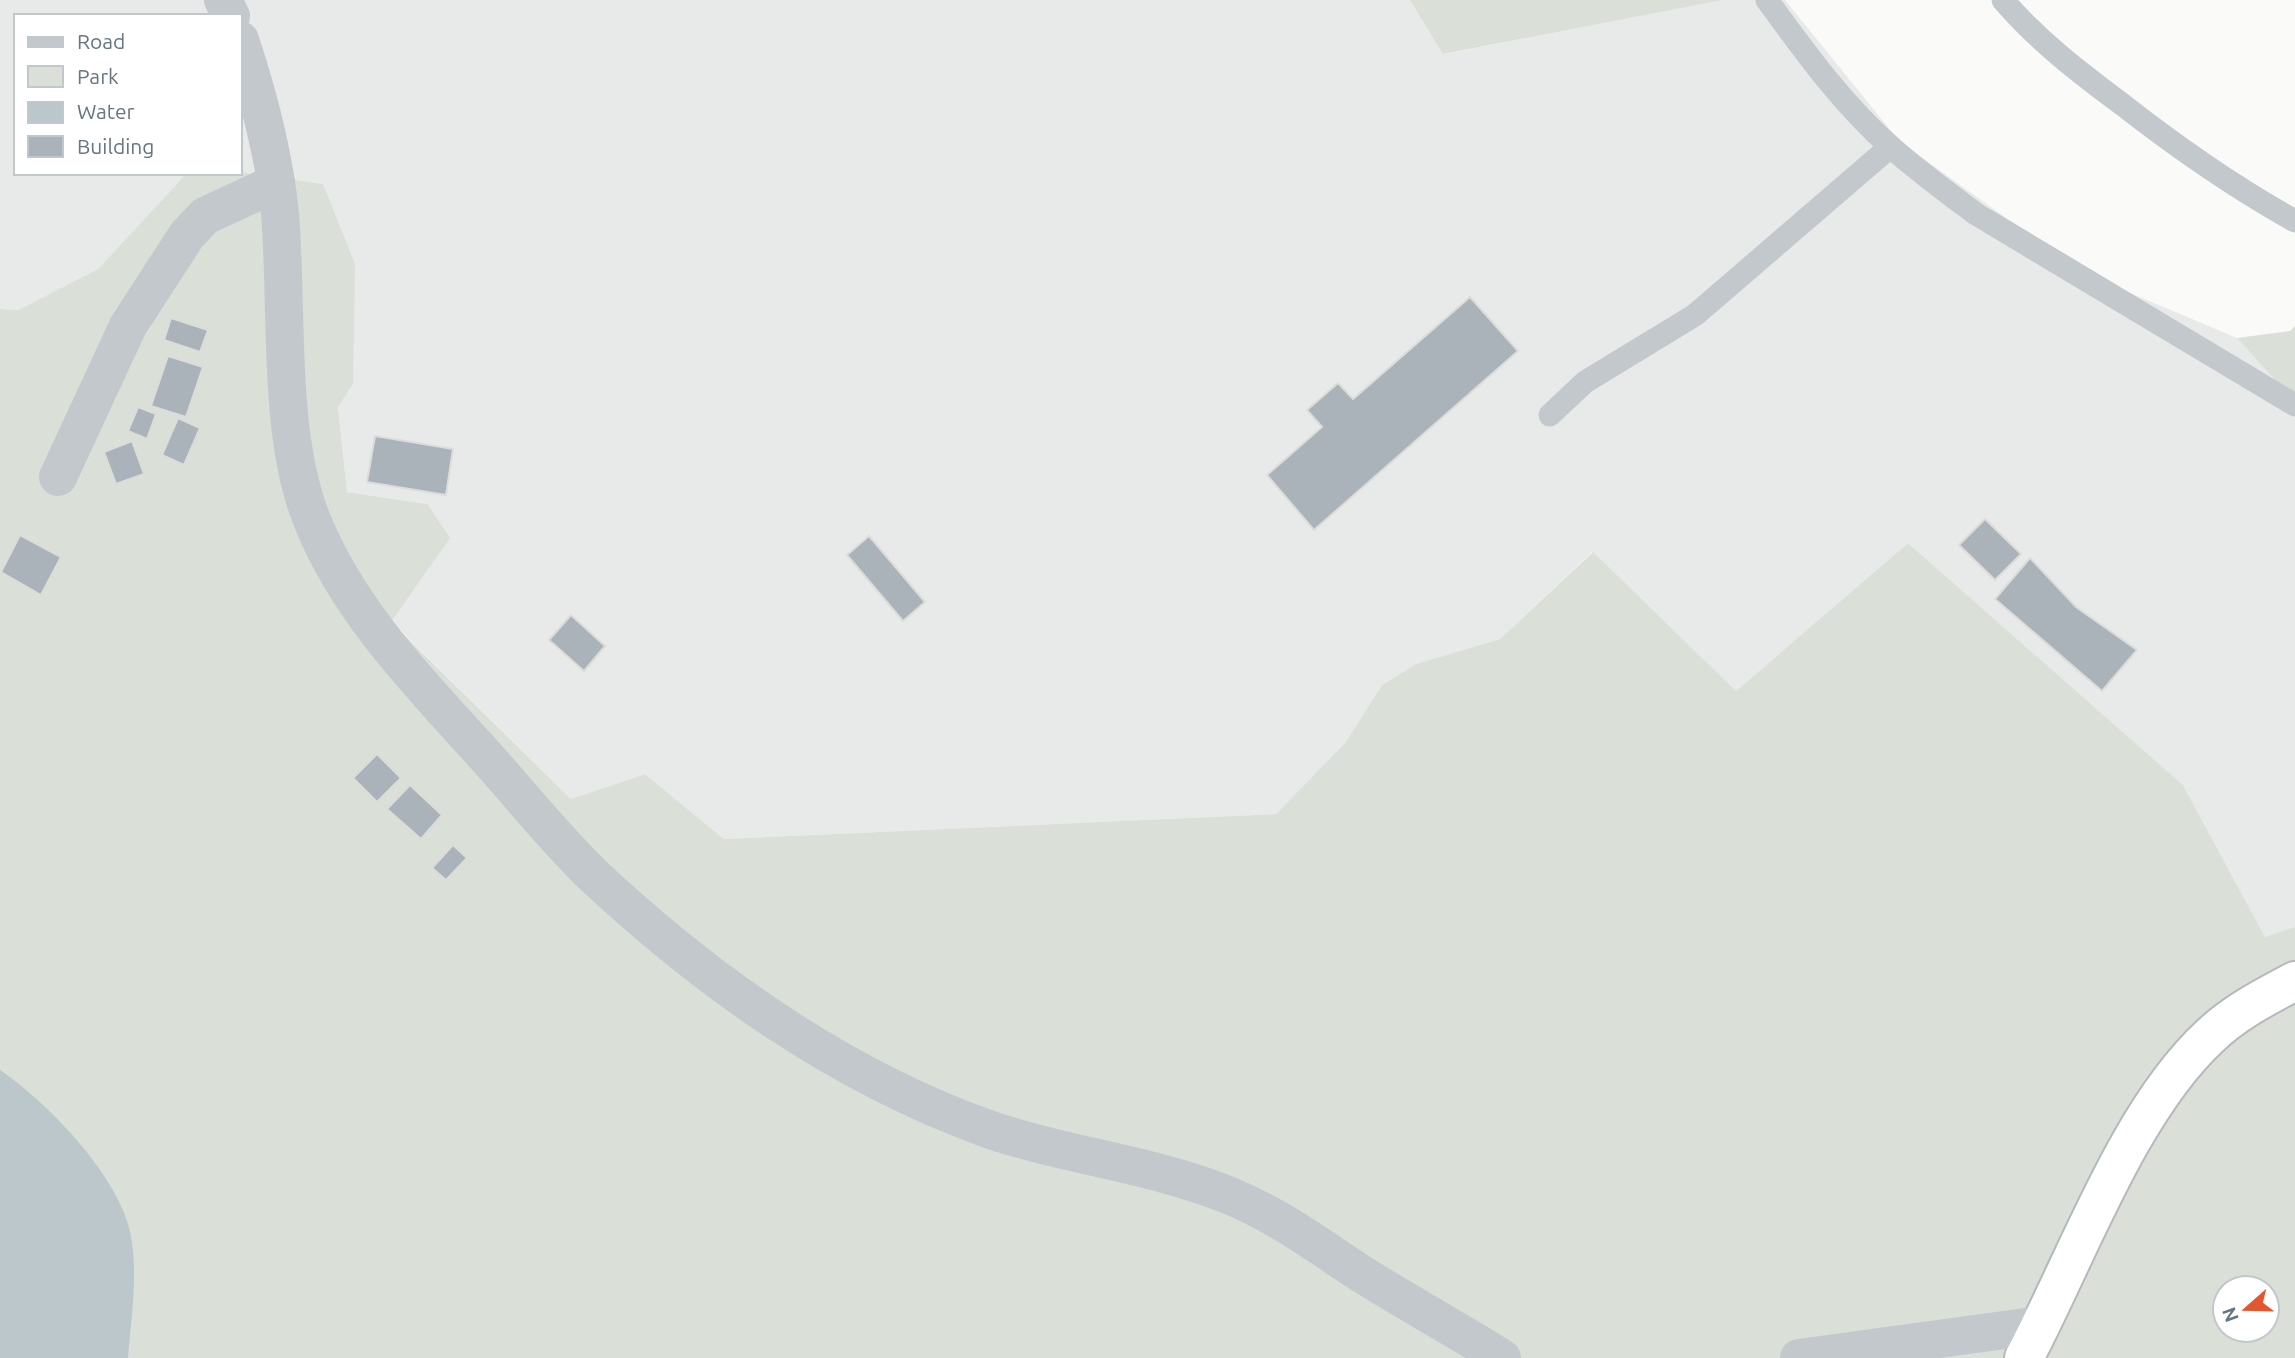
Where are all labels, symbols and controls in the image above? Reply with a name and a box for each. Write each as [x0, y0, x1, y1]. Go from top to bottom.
legend [14, 14, 242, 175]
text: Road [77, 29, 125, 53]
text: Park [77, 64, 119, 88]
text: Water [77, 99, 135, 123]
text: Building [77, 134, 154, 158]
north arrow [2211, 1274, 2281, 1344]
text: N [2217, 1304, 2243, 1325]

